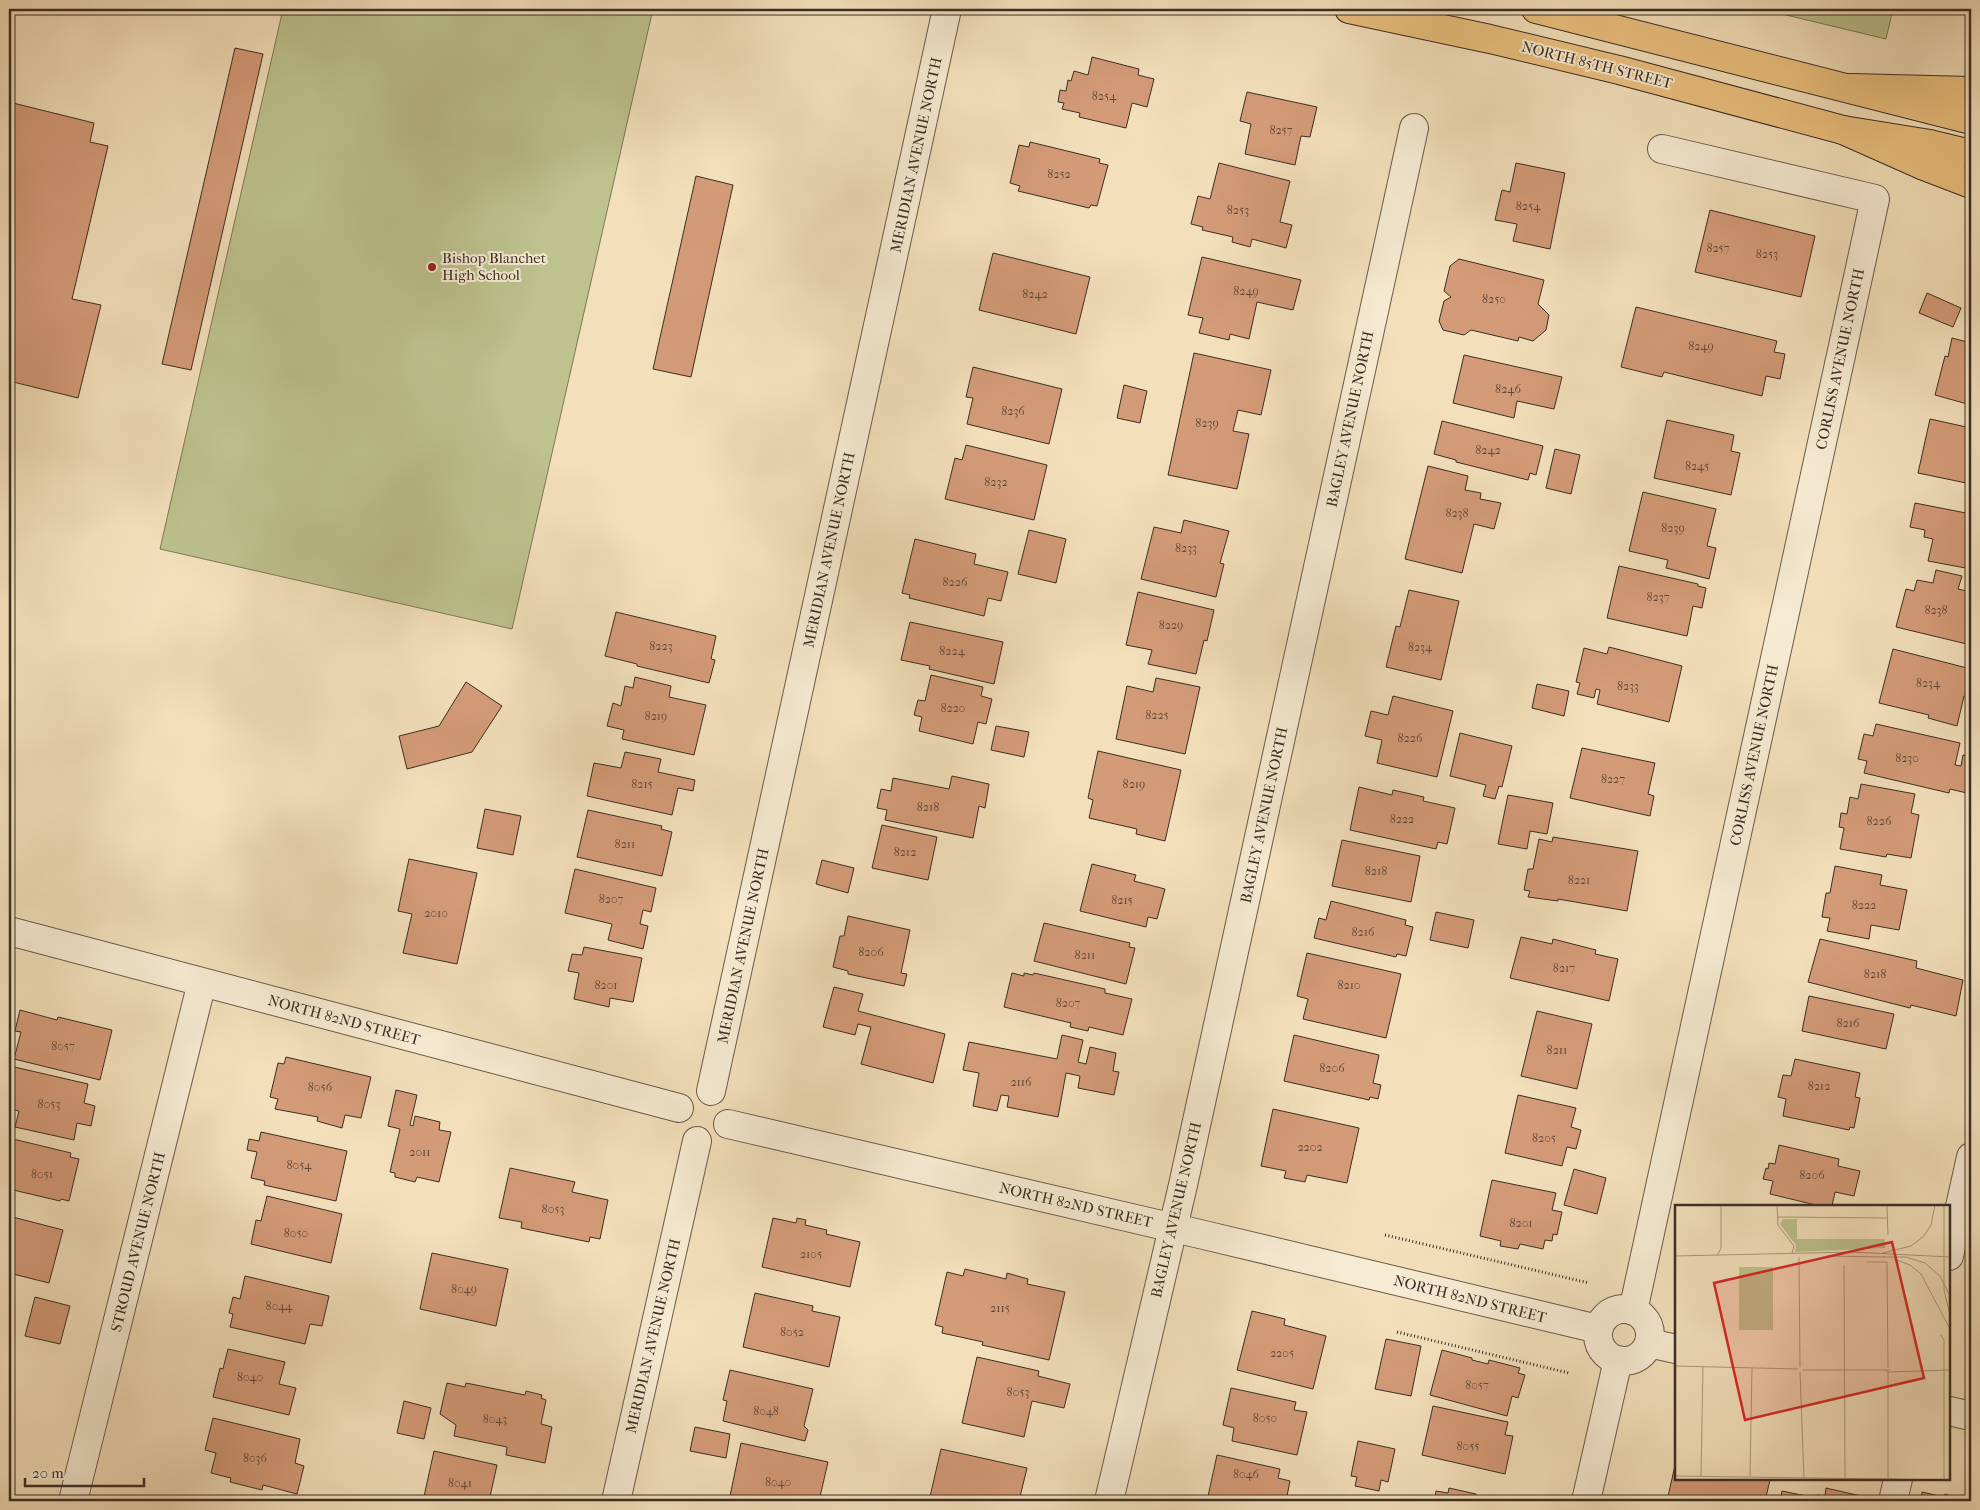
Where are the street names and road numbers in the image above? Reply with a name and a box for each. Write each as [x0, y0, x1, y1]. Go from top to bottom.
street label: NORTH 85TH STREET [1520, 38, 1675, 93]
street label: MERIDIAN AVENUE NORTH [886, 55, 946, 254]
street label: CORLISS AVENUE NORTH [1812, 267, 1868, 451]
street label: BAGLEY AVENUE NORTH [1323, 329, 1378, 509]
street label: MERIDIAN AVENUE NORTH [799, 450, 859, 649]
street label: CORLISS AVENUE NORTH [1726, 663, 1782, 847]
street label: BAGLEY AVENUE NORTH [1237, 725, 1292, 905]
street label: MERIDIAN AVENUE NORTH [713, 846, 773, 1045]
street label: NORTH 82ND STREET [266, 991, 423, 1049]
street label: BAGLEY AVENUE NORTH [1147, 1120, 1205, 1300]
street label: STROUD AVENUE NORTH [107, 1150, 169, 1334]
street label: NORTH 82ND STREET [998, 1179, 1155, 1232]
street label: MERIDIAN AVENUE NORTH [622, 1237, 684, 1435]
street label: NORTH 82ND STREET [1392, 1271, 1549, 1327]

